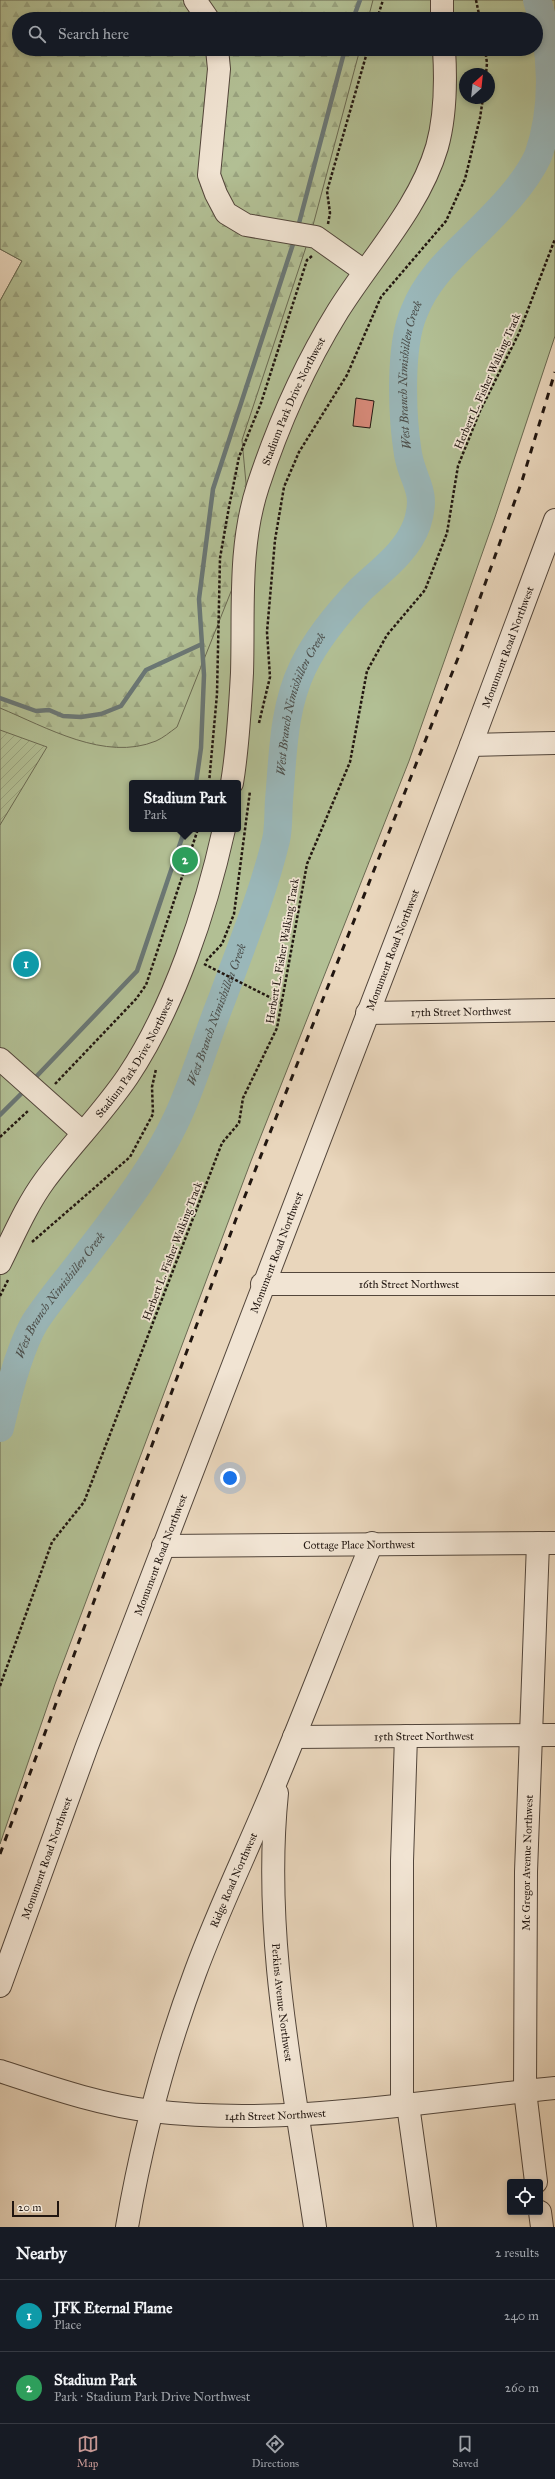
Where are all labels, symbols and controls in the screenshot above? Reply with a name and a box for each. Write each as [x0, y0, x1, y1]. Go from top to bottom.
search box [12, 12, 543, 56]
icon: search [26, 23, 48, 45]
text: Search here [58, 25, 129, 43]
north arrow [459, 68, 495, 104]
water label: West Branch Nimishillen Creek [396, 298, 425, 450]
street label: Herbert L. Fisher Walking Track [452, 310, 524, 451]
street label: Stadium Park Drive Northwest [260, 335, 328, 467]
street label: Monument Road Northwest [479, 584, 537, 710]
water label: West Branch Nimishillen Creek [274, 630, 329, 776]
popup [129, 780, 241, 832]
text: Stadium Park [144, 789, 226, 807]
text: Park [144, 807, 167, 823]
pin: 2 [172, 845, 198, 875]
street label: Herbert L. Fisher Walking Track [263, 876, 302, 1025]
street label: Monument Road Northwest [364, 887, 422, 1013]
water label: West Branch Nimishillen Creek [184, 941, 249, 1087]
pin: 1 [13, 949, 39, 979]
street label: Stadium Park Drive Northwest [93, 995, 176, 1121]
street label: 17th Street Northwest [411, 1005, 512, 1019]
street label: Herbert L. Fisher Walking Track [140, 1179, 205, 1322]
street label: Monument Road Northwest [248, 1190, 306, 1315]
water label: West Branch Nimishillen Creek [13, 1229, 108, 1360]
street label: 16th Street Northwest [359, 1278, 459, 1291]
your location [220, 1468, 240, 1488]
street label: Monument Road Northwest [132, 1492, 190, 1618]
street label: Cottage Place Northwest [303, 1538, 415, 1552]
street label: 15th Street Northwest [374, 1730, 474, 1743]
street label: Mc Gregor Avenue Northwest [520, 1794, 536, 1931]
street label: Monument Road Northwest [19, 1795, 75, 1921]
street label: Ridge Road Northwest [207, 1830, 260, 1930]
street label: Perkins Avenue Northwest [269, 1943, 295, 2063]
street label: 14th Street Northwest [225, 2107, 326, 2123]
map controls [507, 2179, 543, 2215]
button: locate [507, 2179, 543, 2215]
scale bar [12, 2199, 59, 2218]
text: 20 m [18, 2201, 41, 2214]
text: Nearby [16, 2243, 67, 2264]
text: 2 results [495, 2245, 539, 2261]
text: JFK Eternal Flame [54, 2299, 172, 2317]
text: 1 [26, 2308, 32, 2324]
text: 240 m [504, 2308, 539, 2324]
text: Place [54, 2317, 81, 2333]
text: Stadium Park [54, 2371, 137, 2389]
text: 2 [26, 2380, 32, 2396]
text: 260 m [505, 2380, 539, 2396]
text: Park · Stadium Park Drive Northwest [54, 2389, 250, 2405]
tab: Map [77, 2433, 99, 2470]
tab: Directions [252, 2433, 299, 2470]
tab: Saved [452, 2433, 478, 2470]

